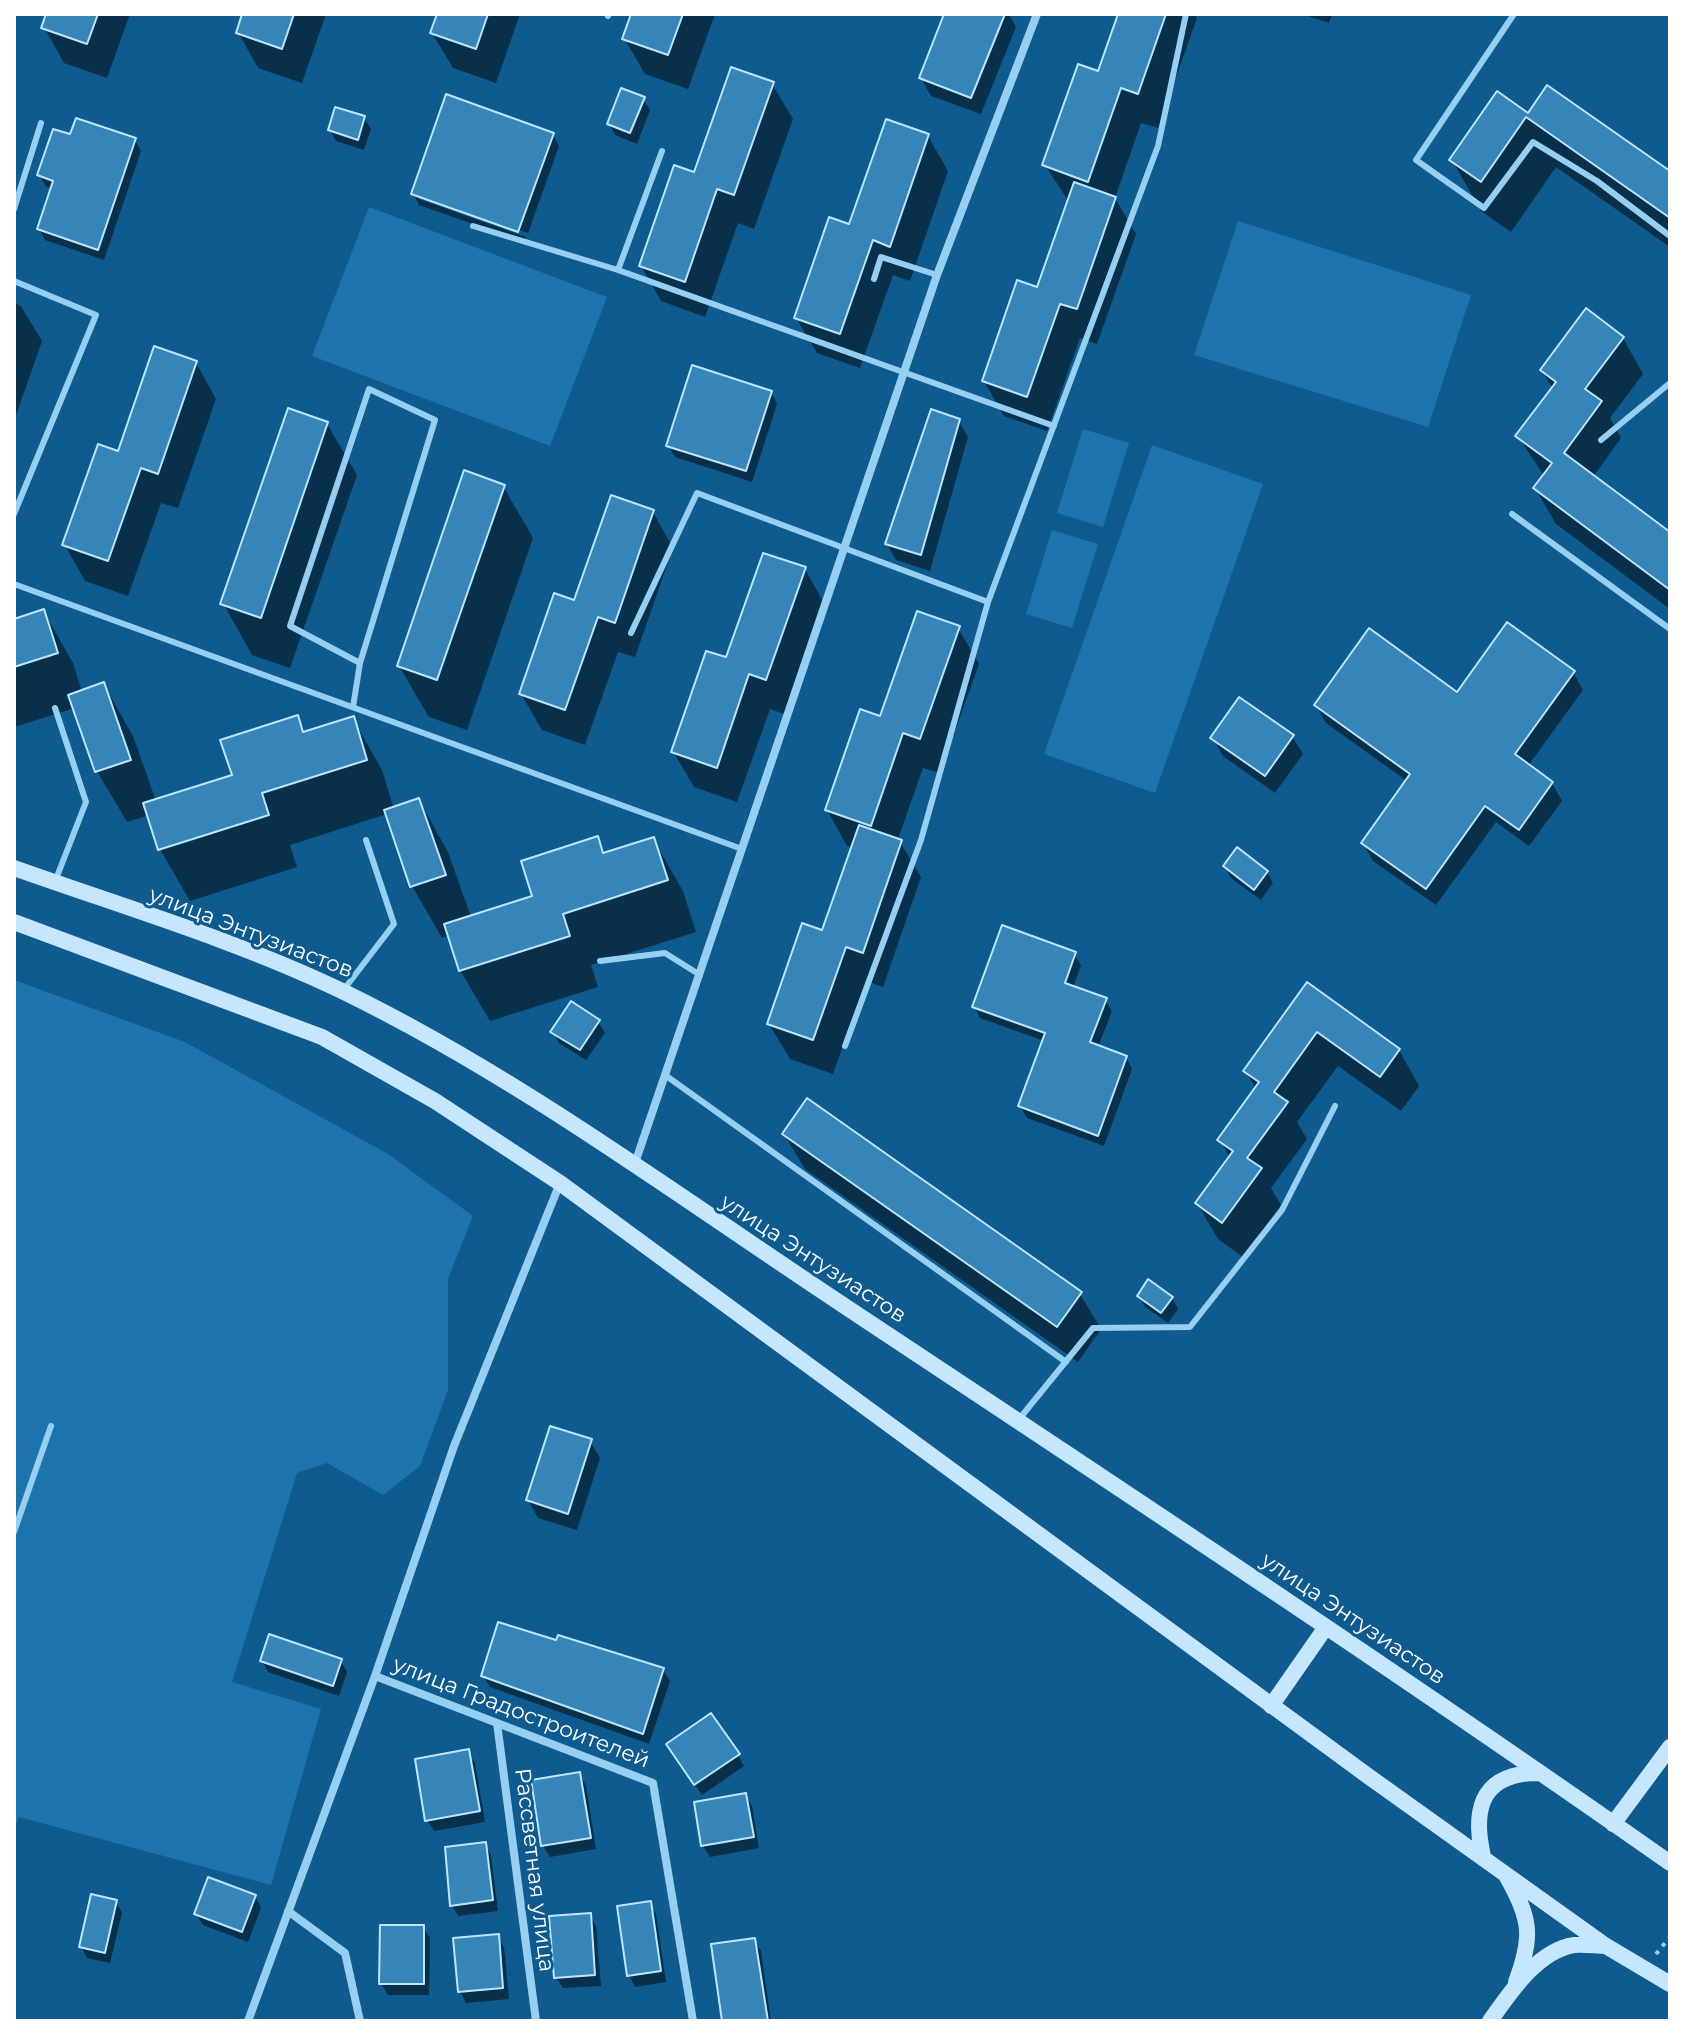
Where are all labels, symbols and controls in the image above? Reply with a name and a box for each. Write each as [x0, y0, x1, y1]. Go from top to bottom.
street label: улица Энтузиастов [145, 882, 357, 984]
street label: улица Энтузиастов [715, 1189, 911, 1329]
street label: улица Энтузиастов [1256, 1547, 1450, 1691]
street label: улица Градостроителей [389, 1652, 653, 1774]
street label: Рассветная улица [508, 1767, 560, 1973]

